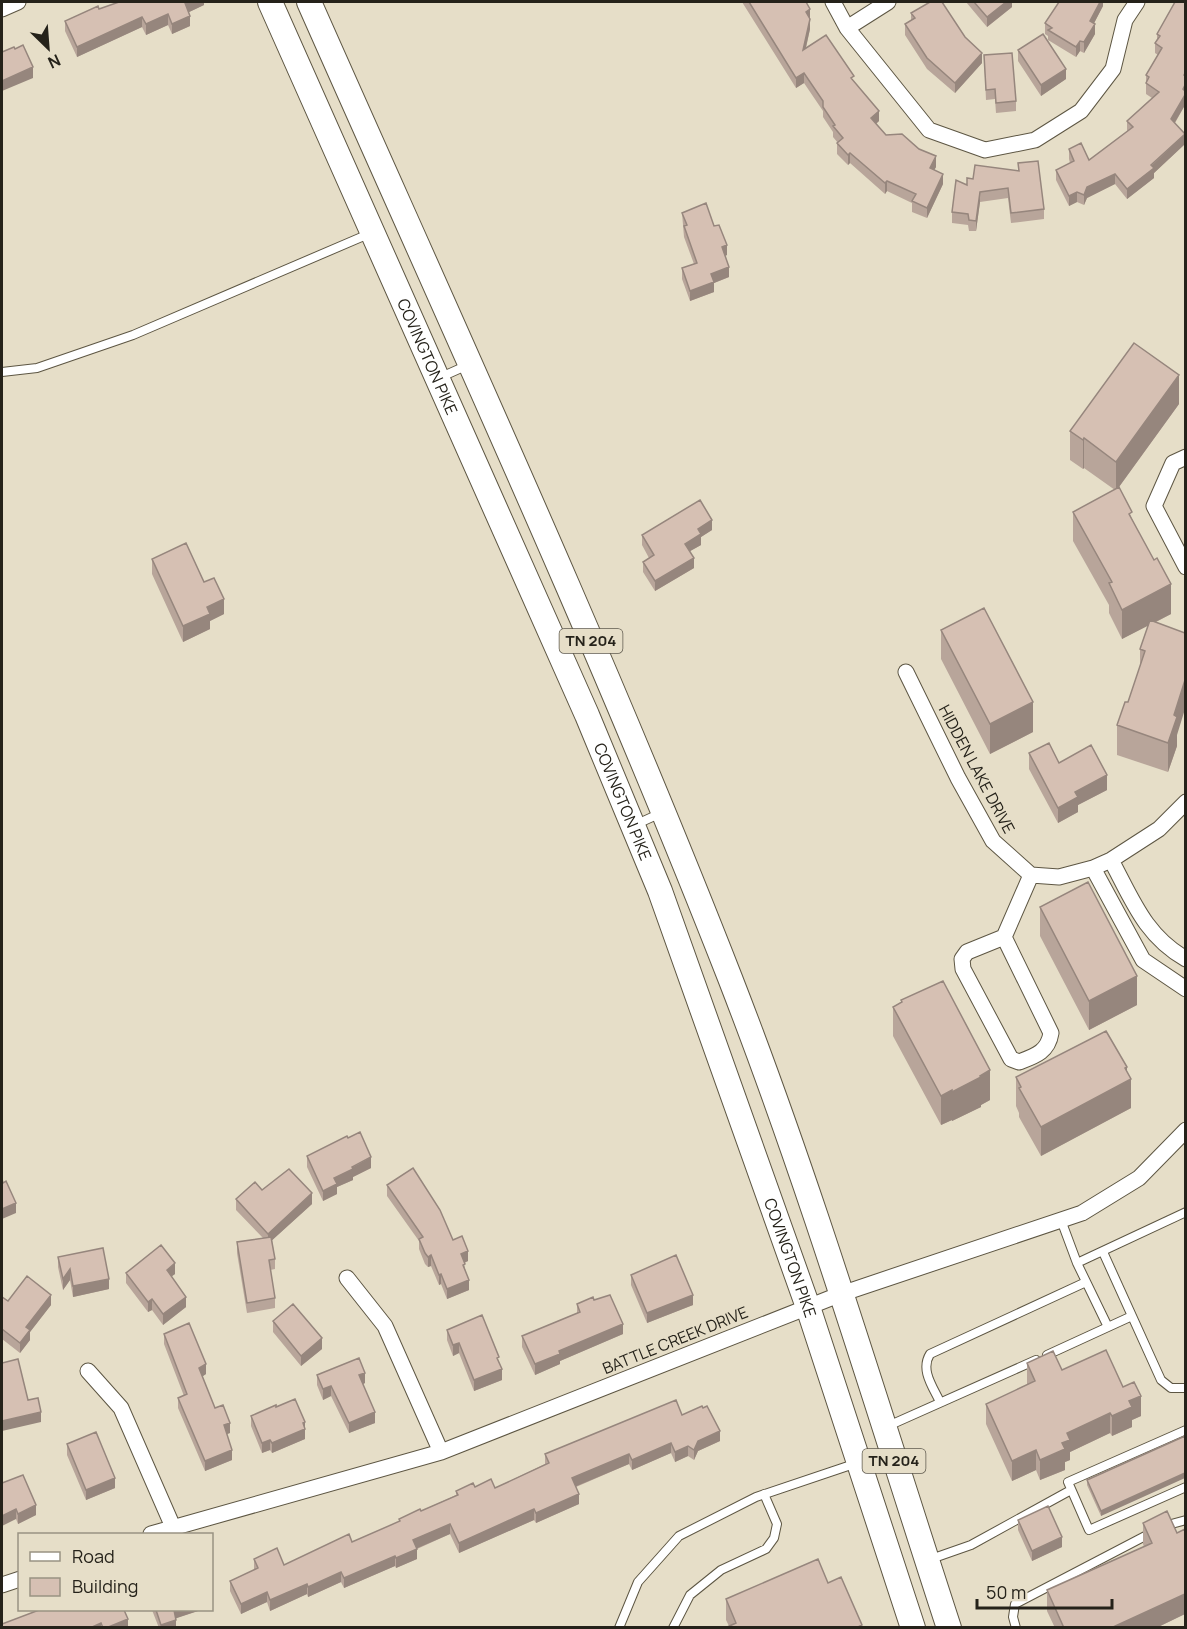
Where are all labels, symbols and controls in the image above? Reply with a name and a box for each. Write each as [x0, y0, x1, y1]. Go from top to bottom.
north arrow [18, 18, 78, 78]
text: N [44, 49, 64, 74]
street label: COVINGTON PIKE [392, 295, 463, 418]
road number: TN 204 [560, 629, 622, 653]
street label: HIDDEN LAKE DRIVE [934, 701, 1020, 837]
street label: COVINGTON PIKE [589, 740, 657, 864]
street label: COVINGTON PIKE [759, 1195, 822, 1320]
street label: BATTLE CREEK DRIVE [599, 1301, 751, 1379]
road number: TN 204 [862, 1449, 926, 1473]
legend [18, 1533, 213, 1611]
text: Road [72, 1544, 115, 1568]
scale bar [977, 1572, 1112, 1610]
text: Building [72, 1574, 138, 1598]
text: 50 m [986, 1580, 1026, 1604]

